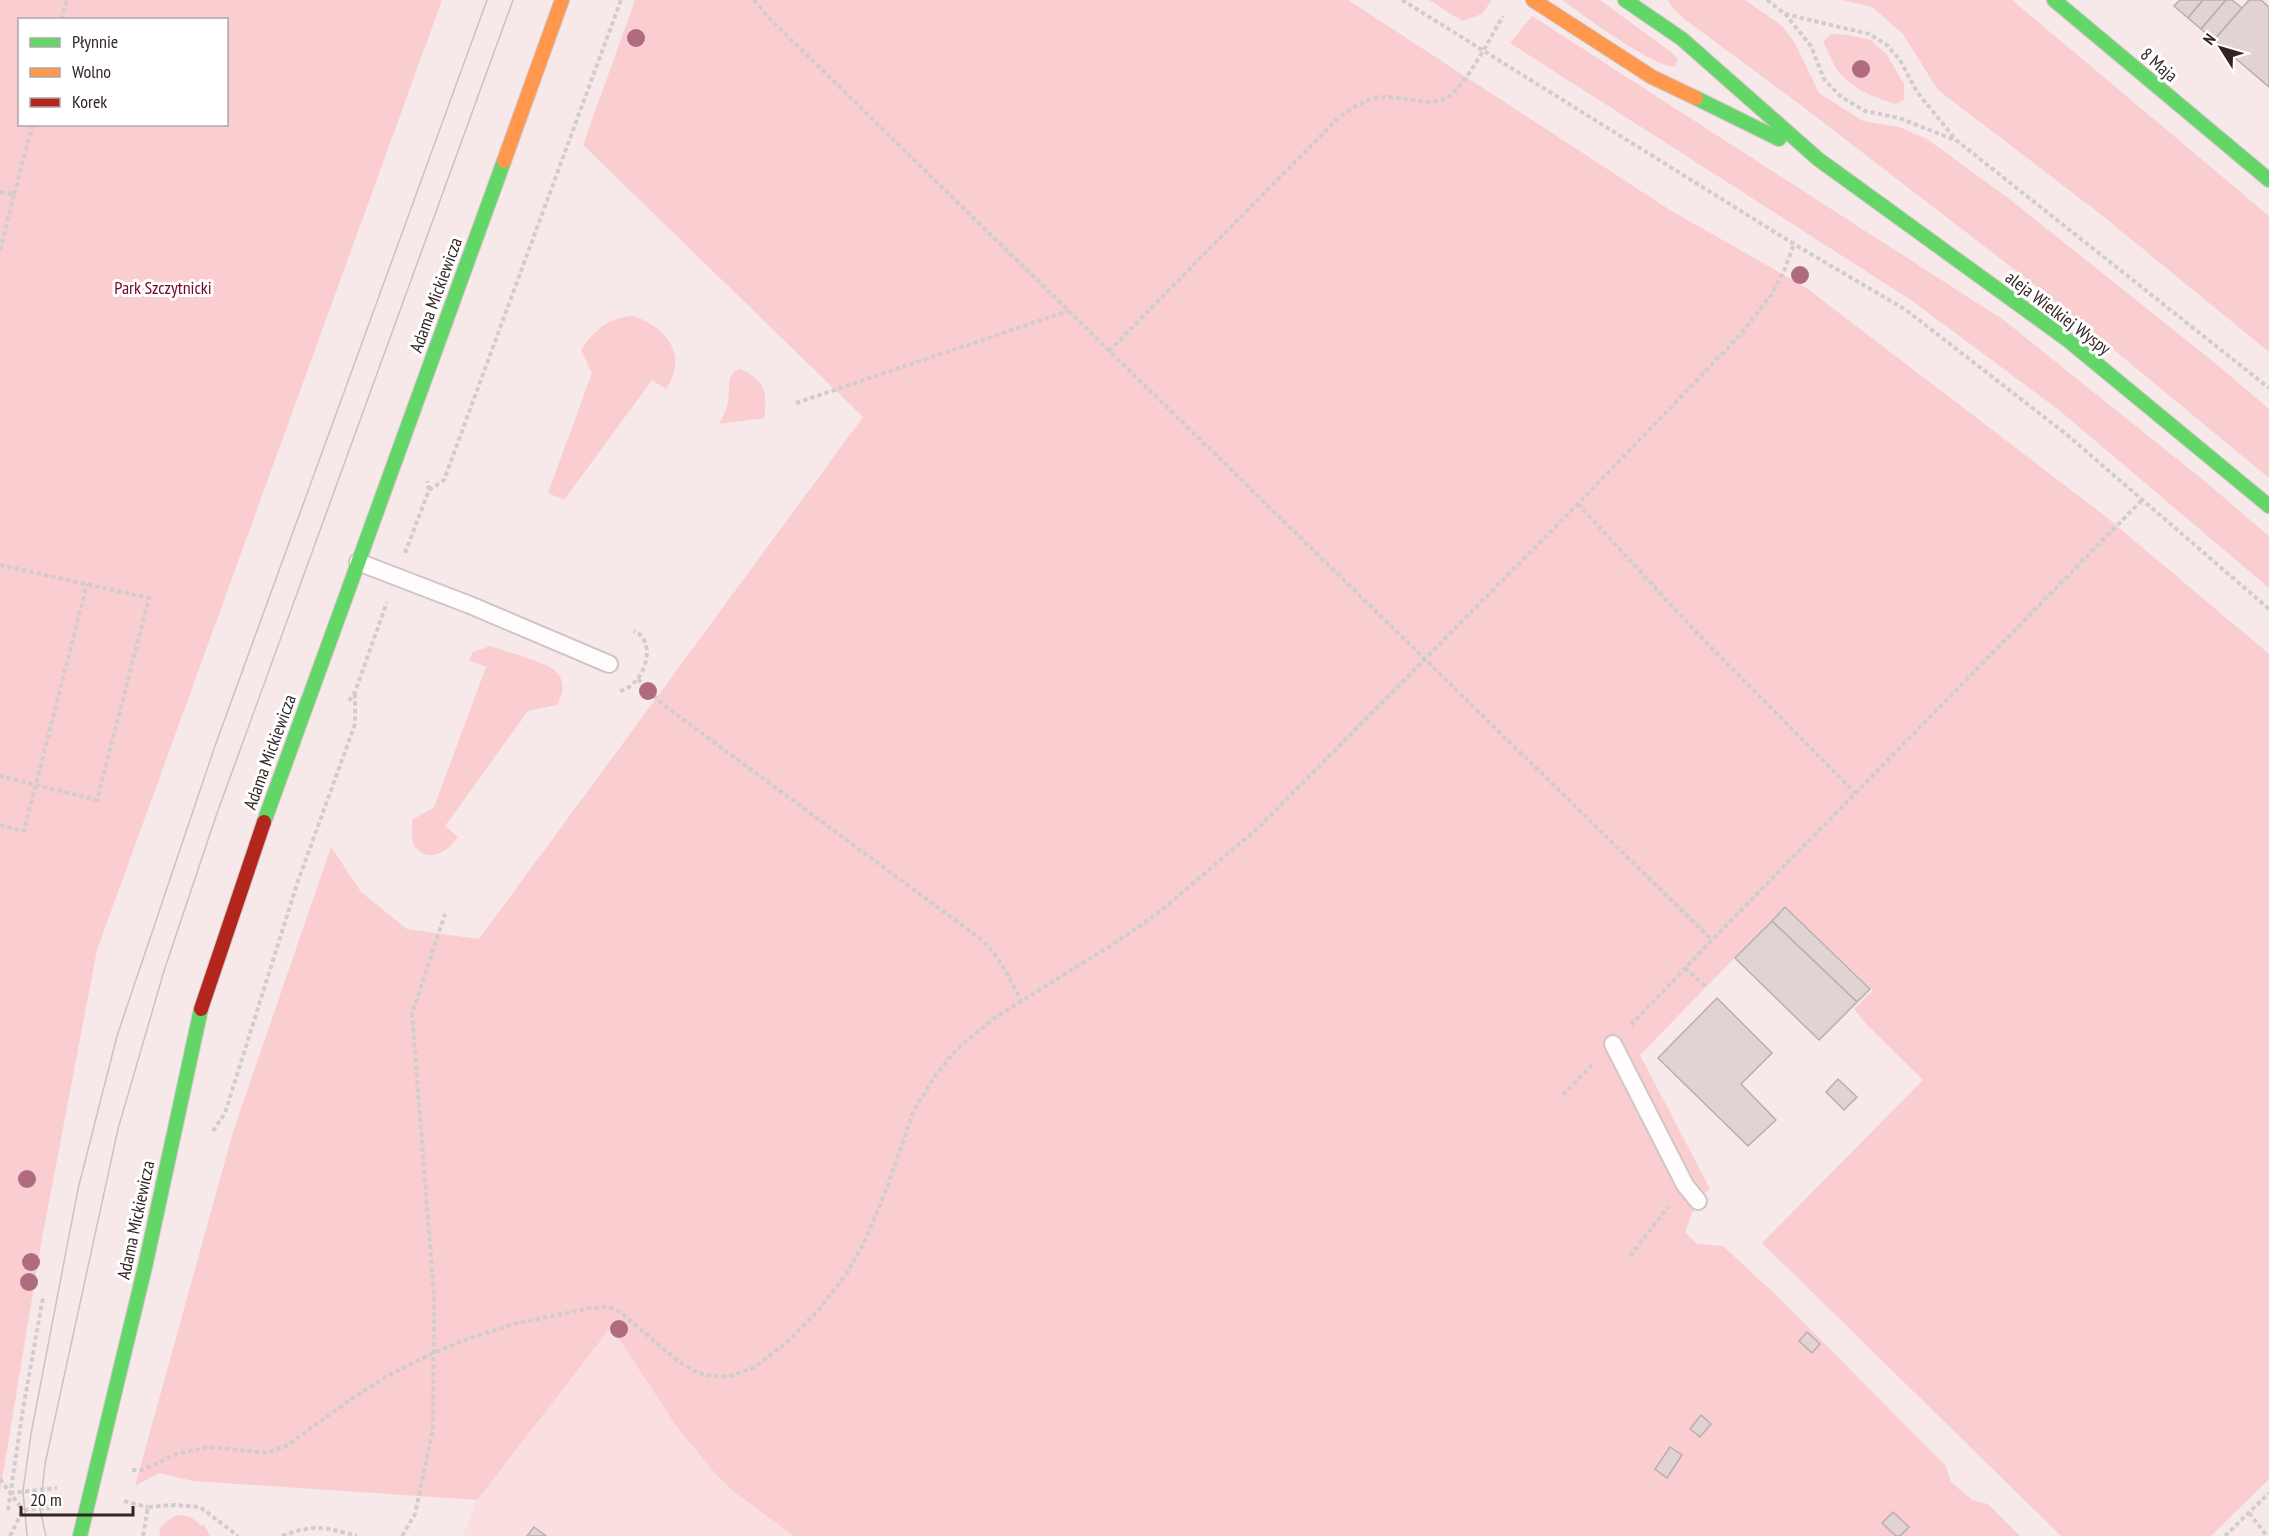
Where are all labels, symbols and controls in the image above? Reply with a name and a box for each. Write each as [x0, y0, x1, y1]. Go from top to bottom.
legend [18, 18, 228, 126]
north arrow [2191, 18, 2251, 78]
text: Płynnie [72, 30, 118, 53]
text: N [2198, 30, 2220, 48]
street label: 8 Maja [2136, 42, 2183, 87]
text: Wolno [72, 60, 111, 83]
text: Korek [72, 90, 107, 113]
street label: Adama Mickiewicza [404, 234, 467, 355]
street label: aleja Wielkiej Wyspy [2001, 266, 2116, 360]
park label: Park Szczytnicki [114, 276, 212, 299]
street label: Adama Mickiewicza [238, 691, 301, 812]
street label: Adama Mickiewicza [112, 1159, 159, 1281]
scale bar [21, 1479, 134, 1517]
text: 20 m [30, 1488, 62, 1511]

